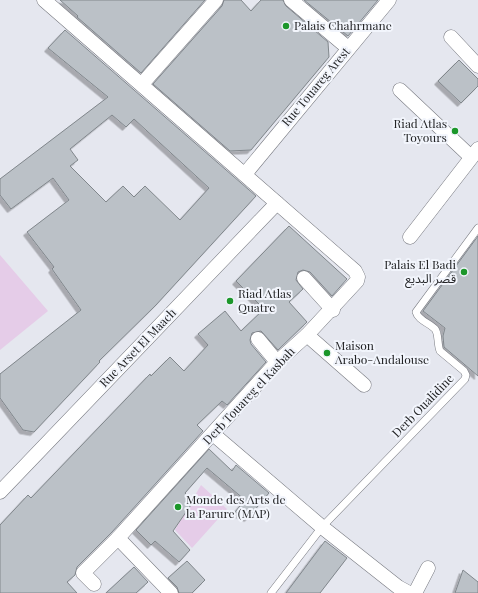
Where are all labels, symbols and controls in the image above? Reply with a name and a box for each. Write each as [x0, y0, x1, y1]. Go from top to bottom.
place label: Palais Chahrmane [294, 17, 392, 33]
marker: Palais Chahrmane [281, 21, 291, 31]
street label: Rue Touareg Arest [277, 43, 353, 129]
place label: Riad Atlas Toyours [394, 115, 447, 145]
marker: Riad Atlas Toyours [450, 126, 460, 136]
place label: Palais El Badi قصر البديع [384, 256, 456, 288]
marker: Palais El Badi قصر البديع [459, 267, 469, 277]
place label: Riad Atlas Quatre [238, 285, 291, 315]
marker: Riad Atlas Quatre [225, 296, 235, 306]
street label: Rue Arset El Maach [95, 304, 179, 390]
place label: Maison Arabo-Andalouse [334, 337, 429, 367]
street label: Derb Touareg el Kasbah [199, 343, 298, 447]
marker: Maison Arabo-Andalouse [322, 348, 332, 358]
street label: Derb Oualidine [388, 370, 457, 440]
place label: Monde des Arts de la Parure (MAP) [186, 491, 286, 521]
marker: Monde des Arts de la Parure (MAP) [173, 502, 183, 512]

